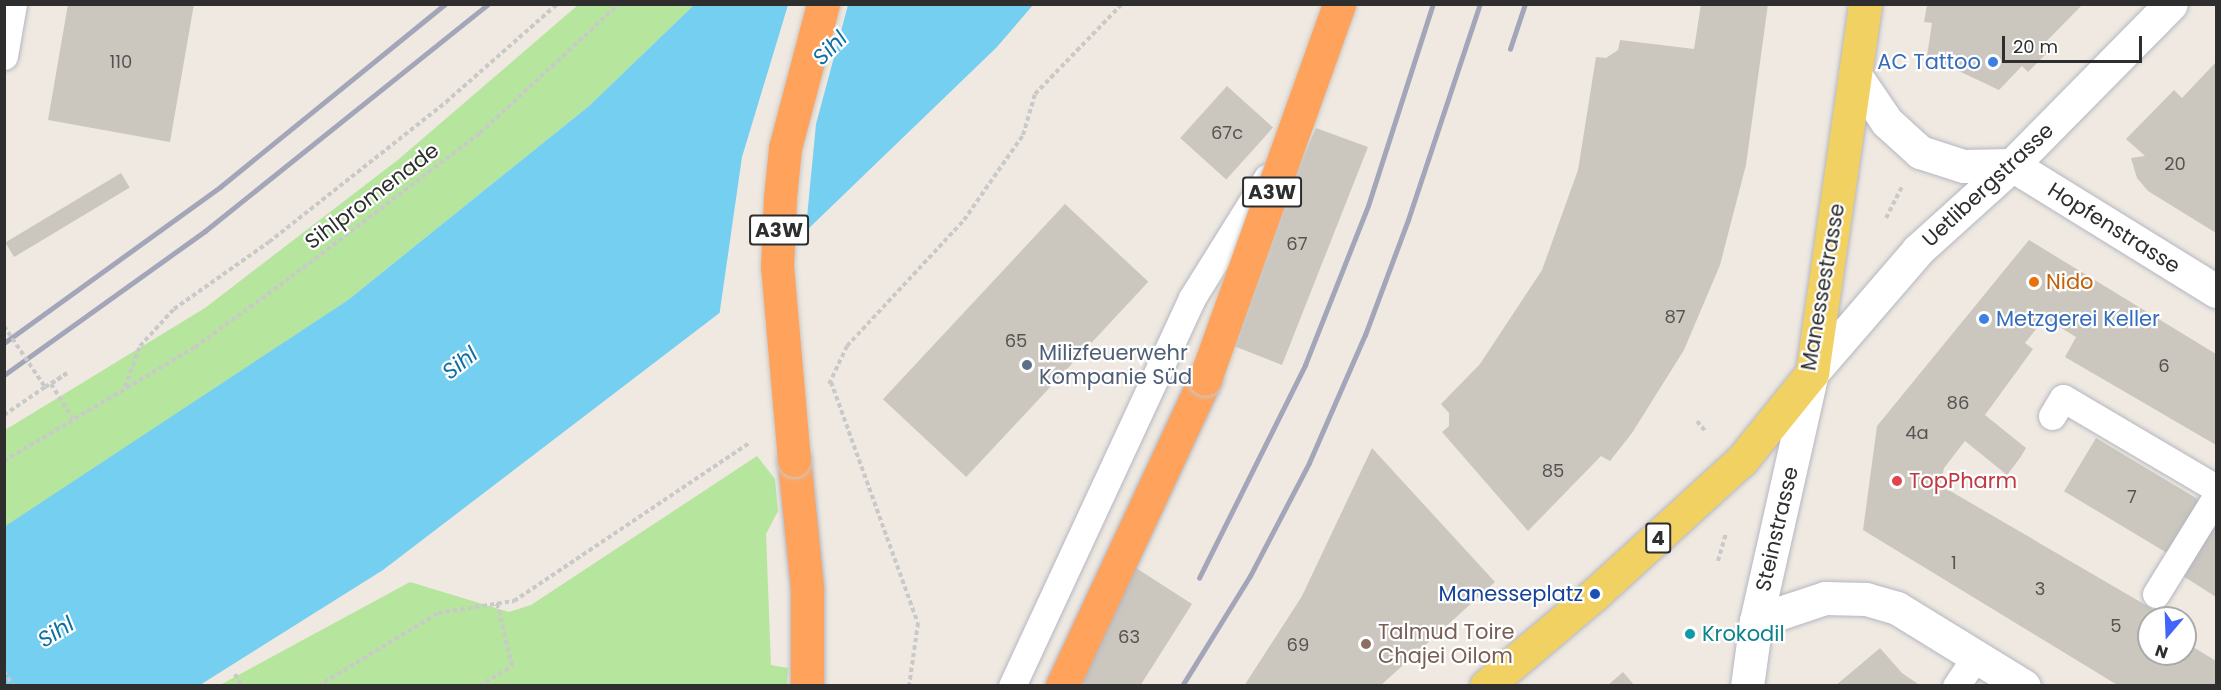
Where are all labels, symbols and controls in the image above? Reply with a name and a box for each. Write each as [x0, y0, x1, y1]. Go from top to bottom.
scale bar [2005, 24, 2144, 62]
water label: Sihl [807, 25, 853, 71]
text: 20 m [2013, 34, 2058, 59]
place label: AC Tattoo [1877, 49, 1981, 75]
house number: 110 [110, 51, 132, 73]
marker: AC Tattoo [1986, 55, 2000, 69]
street label: Uetlibergstrasse [1917, 118, 2059, 252]
house number: 67c [1211, 122, 1243, 144]
street label: Sihlpromenade [300, 137, 444, 255]
house number: 20 [2164, 153, 2186, 175]
road number: A3W [1242, 175, 1302, 209]
street label: Hopfenstrasse [2043, 177, 2185, 279]
street label: Manessestrasse [1796, 201, 1850, 373]
road number: A3W [749, 213, 809, 247]
house number: 67 [1286, 233, 1308, 255]
place label: Nido [2046, 269, 2094, 295]
marker: Nido [2027, 275, 2041, 289]
house number: 87 [1664, 306, 1686, 328]
place label: Metzgerei Keller [1996, 306, 2160, 332]
marker: Metzgerei Keller [1977, 312, 1991, 326]
house number: 65 [1005, 330, 1027, 352]
place label: Milizfeuerwehr Kompanie Süd [1039, 340, 1192, 390]
water label: Sihl [437, 341, 483, 385]
house number: 6 [2158, 355, 2170, 377]
marker: Milizfeuerwehr Kompanie Süd [1020, 358, 1034, 372]
house number: 86 [1947, 392, 1969, 414]
house number: 4a [1905, 422, 1929, 444]
house number: 85 [1542, 460, 1564, 482]
street label: Steinstrasse [1750, 464, 1804, 594]
place label: TopPharm [1909, 468, 2017, 494]
marker: TopPharm [1890, 474, 1904, 488]
house number: 7 [2127, 486, 2137, 508]
road number: 4 [1644, 521, 1672, 555]
house number: 1 [1951, 552, 1957, 574]
house number: 3 [2035, 578, 2045, 600]
place label: Manesseplatz [1439, 581, 1583, 607]
marker: Manesseplatz [1588, 587, 1602, 601]
north arrow [2137, 606, 2197, 666]
water label: Sihl [33, 611, 79, 653]
house number: 5 [2110, 615, 2122, 637]
place label: Talmud Toire Chajei Oilom [1378, 619, 1514, 669]
place label: Krokodil [1702, 621, 1785, 647]
house number: 63 [1118, 626, 1140, 648]
marker: Krokodil [1683, 627, 1697, 641]
house number: 69 [1287, 634, 1309, 656]
marker: Talmud Toire Chajei Oilom [1359, 637, 1373, 651]
text: N [2152, 639, 2171, 664]

